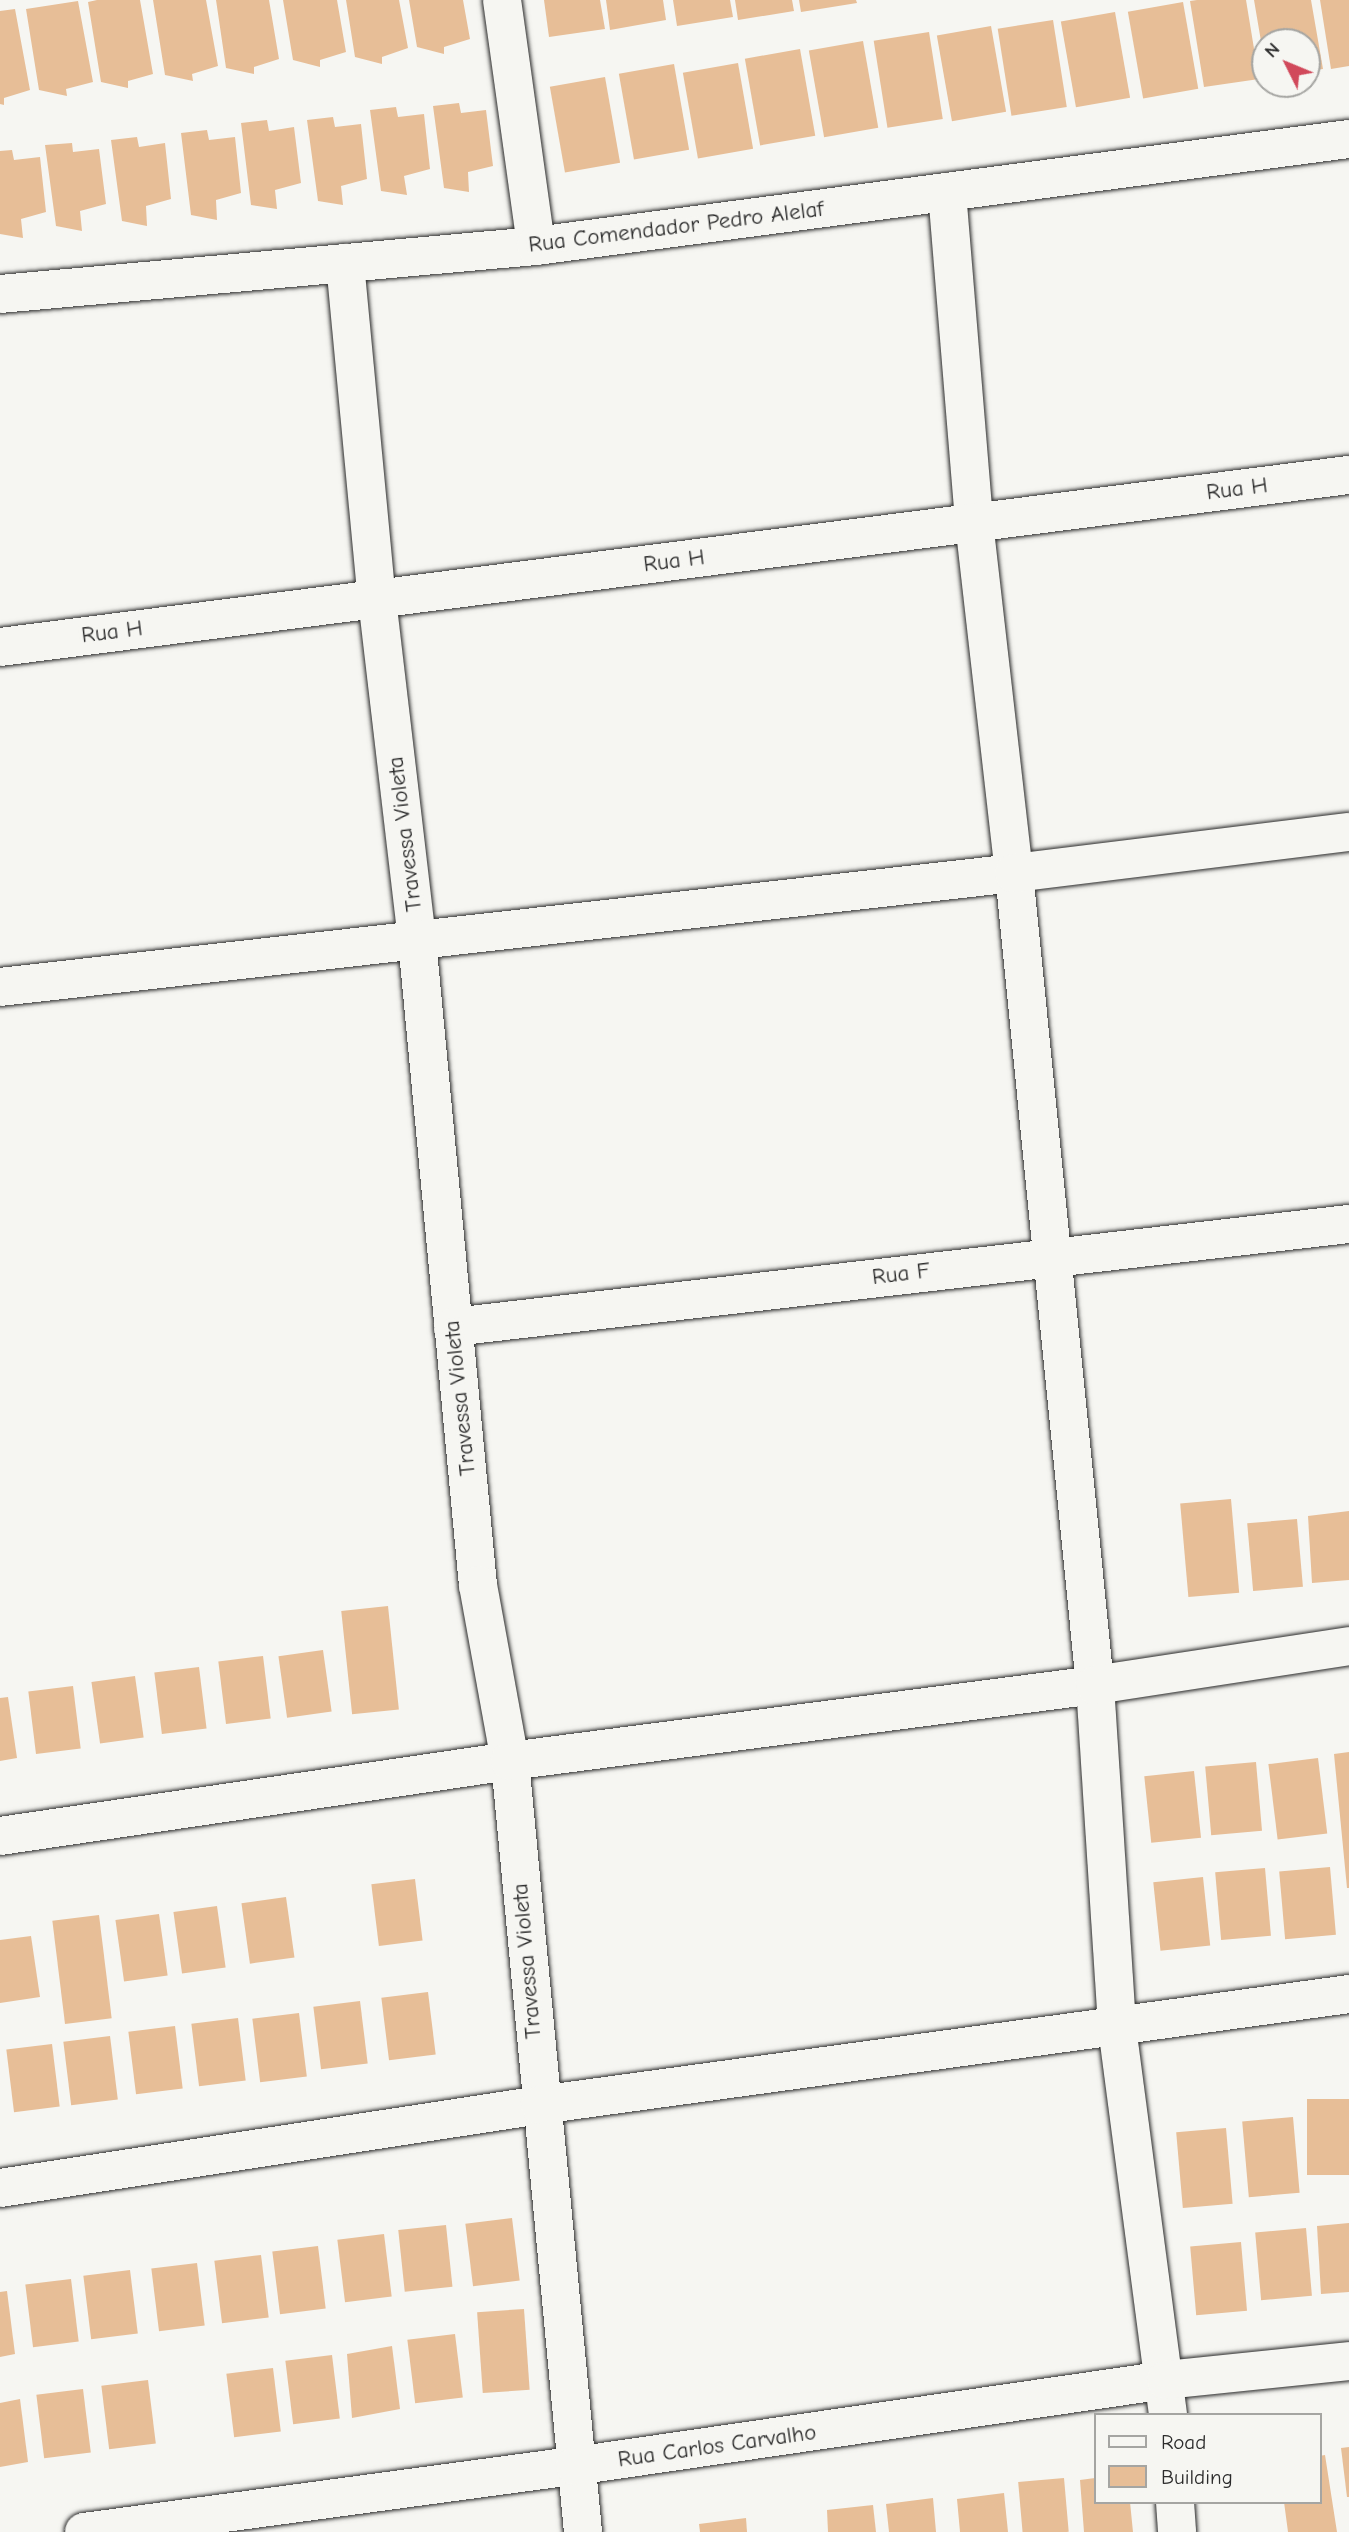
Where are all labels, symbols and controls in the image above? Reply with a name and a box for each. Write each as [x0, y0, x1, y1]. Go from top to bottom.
north arrow [1251, 28, 1321, 98]
text: N [1260, 38, 1284, 62]
street label: Rua Comendador Pedro Alelaf [527, 195, 825, 259]
street label: Rua H [1205, 472, 1269, 506]
street label: Rua H [642, 544, 706, 578]
street label: Rua H [80, 615, 144, 649]
street label: Travessa Violeta [382, 755, 428, 913]
street label: Rua F [870, 1257, 932, 1291]
street label: Travessa Violeta [438, 1319, 482, 1477]
street label: Travessa Violeta [506, 1882, 548, 2040]
legend [1094, 2413, 1321, 2504]
street label: Rua Carlos Carvalho [616, 2418, 818, 2474]
text: Road [1161, 2430, 1206, 2454]
text: Building [1161, 2465, 1233, 2489]

